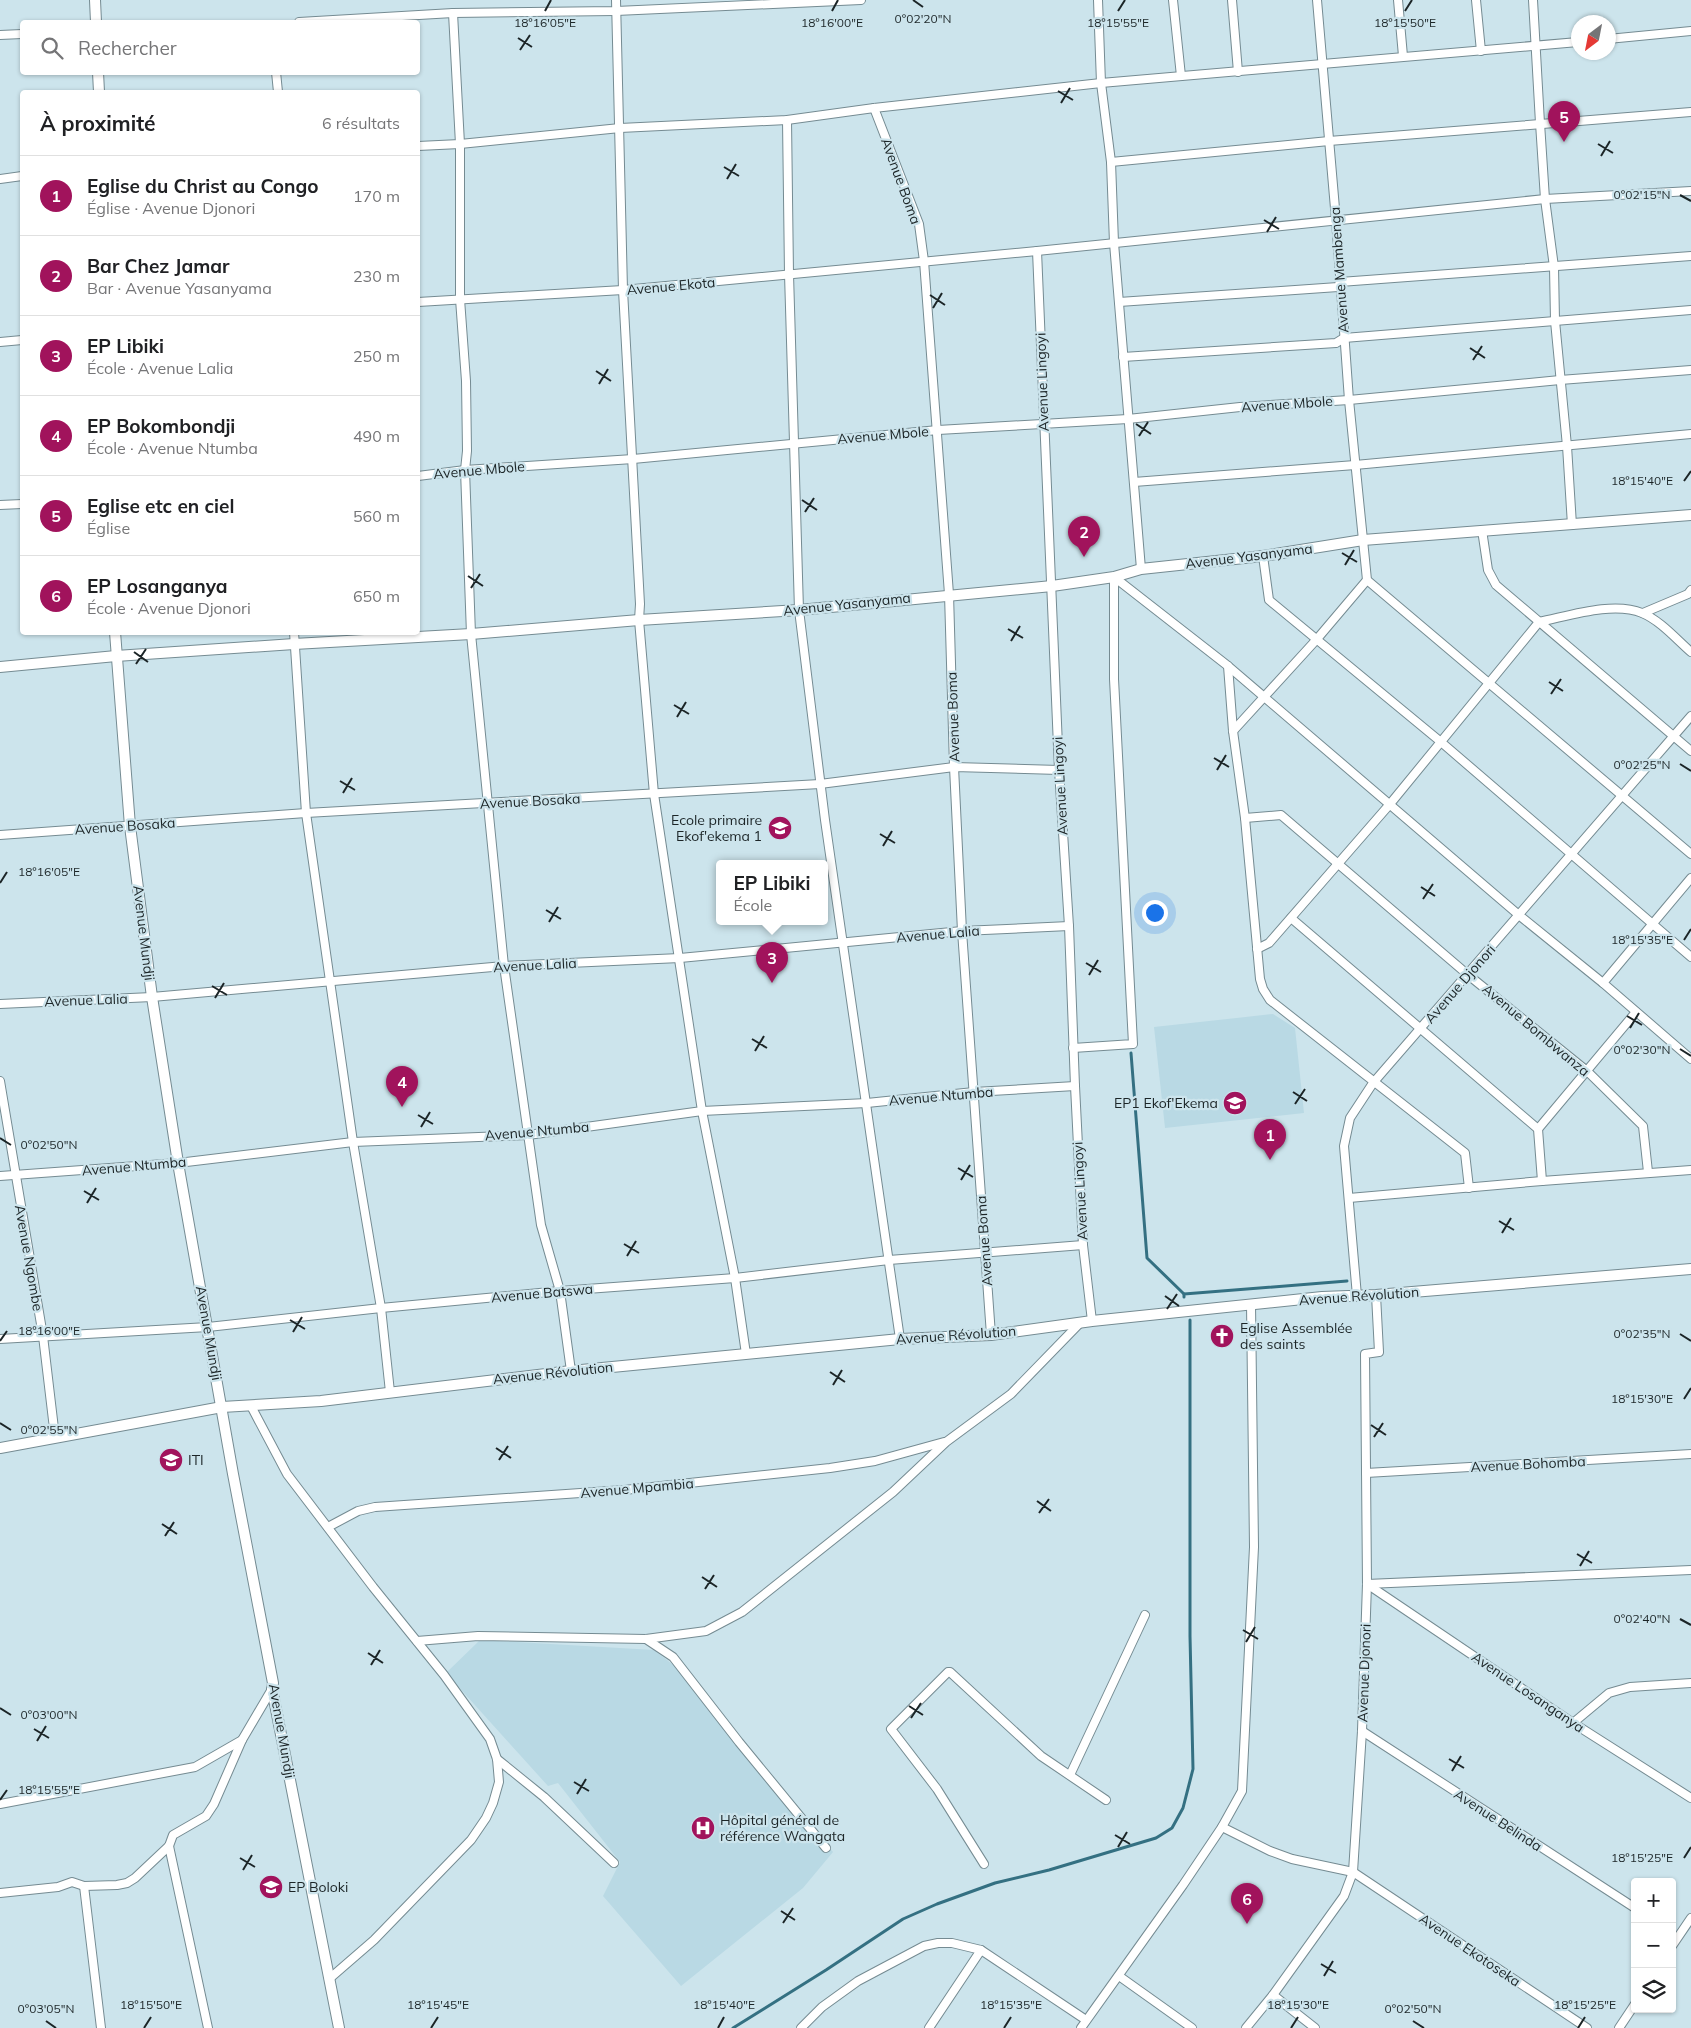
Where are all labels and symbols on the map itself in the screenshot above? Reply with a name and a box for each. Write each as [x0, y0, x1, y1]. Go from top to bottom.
text: 0°02'20"N [895, 11, 951, 26]
text: 18°16'05"E [514, 15, 576, 30]
text: 18°16'00"E [801, 15, 863, 30]
text: 18°15'55"E [1087, 15, 1149, 30]
text: 18°15'50"E [1374, 15, 1436, 30]
north arrow [1571, 15, 1616, 60]
pin: 5 [1548, 101, 1580, 142]
street label: Avenue Boma [877, 135, 925, 227]
text: 0°02'15"N [1614, 187, 1670, 202]
street label: Avenue Mambenga [1326, 206, 1352, 334]
street label: Avenue Ekota [626, 273, 716, 299]
street label: Avenue Lingoyi [1031, 332, 1053, 432]
street label: Avenue Mbole [1241, 392, 1333, 416]
street label: Avenue Mbole [836, 422, 930, 448]
street label: Avenue Mbole [432, 457, 526, 483]
text: 18°15'40"E [1611, 473, 1673, 488]
pin: 2 [1068, 516, 1100, 557]
street label: Avenue Yasanyama [1184, 539, 1314, 573]
street label: Avenue Yasanyama [782, 588, 912, 620]
street label: Avenue Boma [942, 671, 964, 763]
street label: Avenue Lingoyi [1048, 736, 1072, 836]
text: 0°02'25"N [1614, 757, 1670, 772]
street label: Avenue Bosaka [479, 789, 581, 813]
place label: Ecole primaire Ekof'ekema 1 [671, 811, 762, 845]
street label: Avenue Bosaka [74, 814, 176, 838]
school or university icon: Ecole primaire Ekof'ekema 1 [767, 815, 793, 841]
text: 18°16'05"E [18, 864, 80, 879]
street label: Avenue Mundji [129, 884, 159, 982]
your location [1142, 900, 1168, 926]
street label: Avenue Lalia [896, 921, 980, 947]
text: 18°15'35"E [1611, 932, 1673, 947]
street label: Avenue Djonori [1421, 941, 1499, 1027]
pin: 3 [756, 942, 788, 983]
street label: Avenue Lalia [493, 954, 577, 976]
street label: Avenue Bombwanza [1479, 980, 1593, 1080]
street label: Avenue Lalia [44, 990, 128, 1010]
text: 0°02'30"N [1614, 1042, 1670, 1057]
pin: 4 [386, 1066, 418, 1107]
street label: Avenue Ntumba [888, 1082, 994, 1110]
school or university icon: EP1 Ekof'Ekema [1222, 1090, 1248, 1116]
place label: EP1 Ekof'Ekema [1114, 1094, 1218, 1112]
street label: Avenue Ntumba [484, 1117, 590, 1145]
pin: 1 [1254, 1119, 1286, 1160]
text: 0°02'50"N [21, 1137, 77, 1152]
street label: Avenue Lingoyi [1068, 1141, 1092, 1241]
street label: Avenue Ntumba [81, 1152, 187, 1180]
street label: Avenue Boma [972, 1195, 996, 1287]
street label: Avenue Ngombe [11, 1203, 47, 1313]
street label: Avenue Batswa [490, 1280, 594, 1306]
street label: Avenue Révolution [1298, 1283, 1420, 1309]
street label: Avenue Mundji [192, 1284, 226, 1382]
place label: Eglise Assemblée des saints [1240, 1319, 1352, 1353]
street label: Avenue Révolution [895, 1322, 1017, 1348]
text: 18°16'00"E [18, 1323, 80, 1338]
church icon: Eglise Assemblée des saints [1209, 1323, 1235, 1349]
text: 0°02'35"N [1614, 1326, 1670, 1341]
street label: Avenue Révolution [492, 1358, 614, 1388]
text: 18°15'30"E [1611, 1391, 1673, 1406]
text: 0°02'55"N [21, 1422, 77, 1437]
school or university icon: ITI [158, 1447, 184, 1473]
place label: ITI [188, 1451, 204, 1469]
street label: Avenue Bohomba [1470, 1452, 1586, 1476]
street label: Avenue Mpambia [580, 1474, 694, 1502]
text: 0°02'40"N [1614, 1611, 1670, 1626]
street label: Avenue Djonori [1353, 1623, 1375, 1723]
street label: Avenue Losanganya [1468, 1648, 1588, 1736]
street label: Avenue Mundji [265, 1682, 299, 1780]
text: 0°03'00"N [21, 1707, 77, 1722]
text: 18°15'55"E [18, 1782, 80, 1797]
street label: Avenue Belinda [1451, 1785, 1545, 1855]
place label: Hôpital général de référence Wangata [720, 1811, 845, 1845]
hospital icon: Hôpital général de référence Wangata [690, 1815, 716, 1841]
text: 18°15'25"E [1611, 1850, 1673, 1865]
school or university icon: EP Boloki [258, 1874, 284, 1900]
place label: EP Boloki [288, 1878, 348, 1896]
pin: 6 [1231, 1883, 1263, 1924]
street label: Avenue Ekotoseka [1416, 1909, 1524, 1991]
text: 18°15'50"E [120, 1997, 182, 2012]
text: 18°15'45"E [407, 1997, 469, 2012]
text: 18°15'40"E [693, 1997, 755, 2012]
text: 18°15'35"E [980, 1997, 1042, 2012]
text: 18°15'30"E [1267, 1997, 1329, 2012]
text: 18°15'25"E [1554, 1997, 1616, 2012]
text: 0°03'05"N [18, 2001, 74, 2016]
text: 0°02'50"N [1385, 2001, 1441, 2016]

